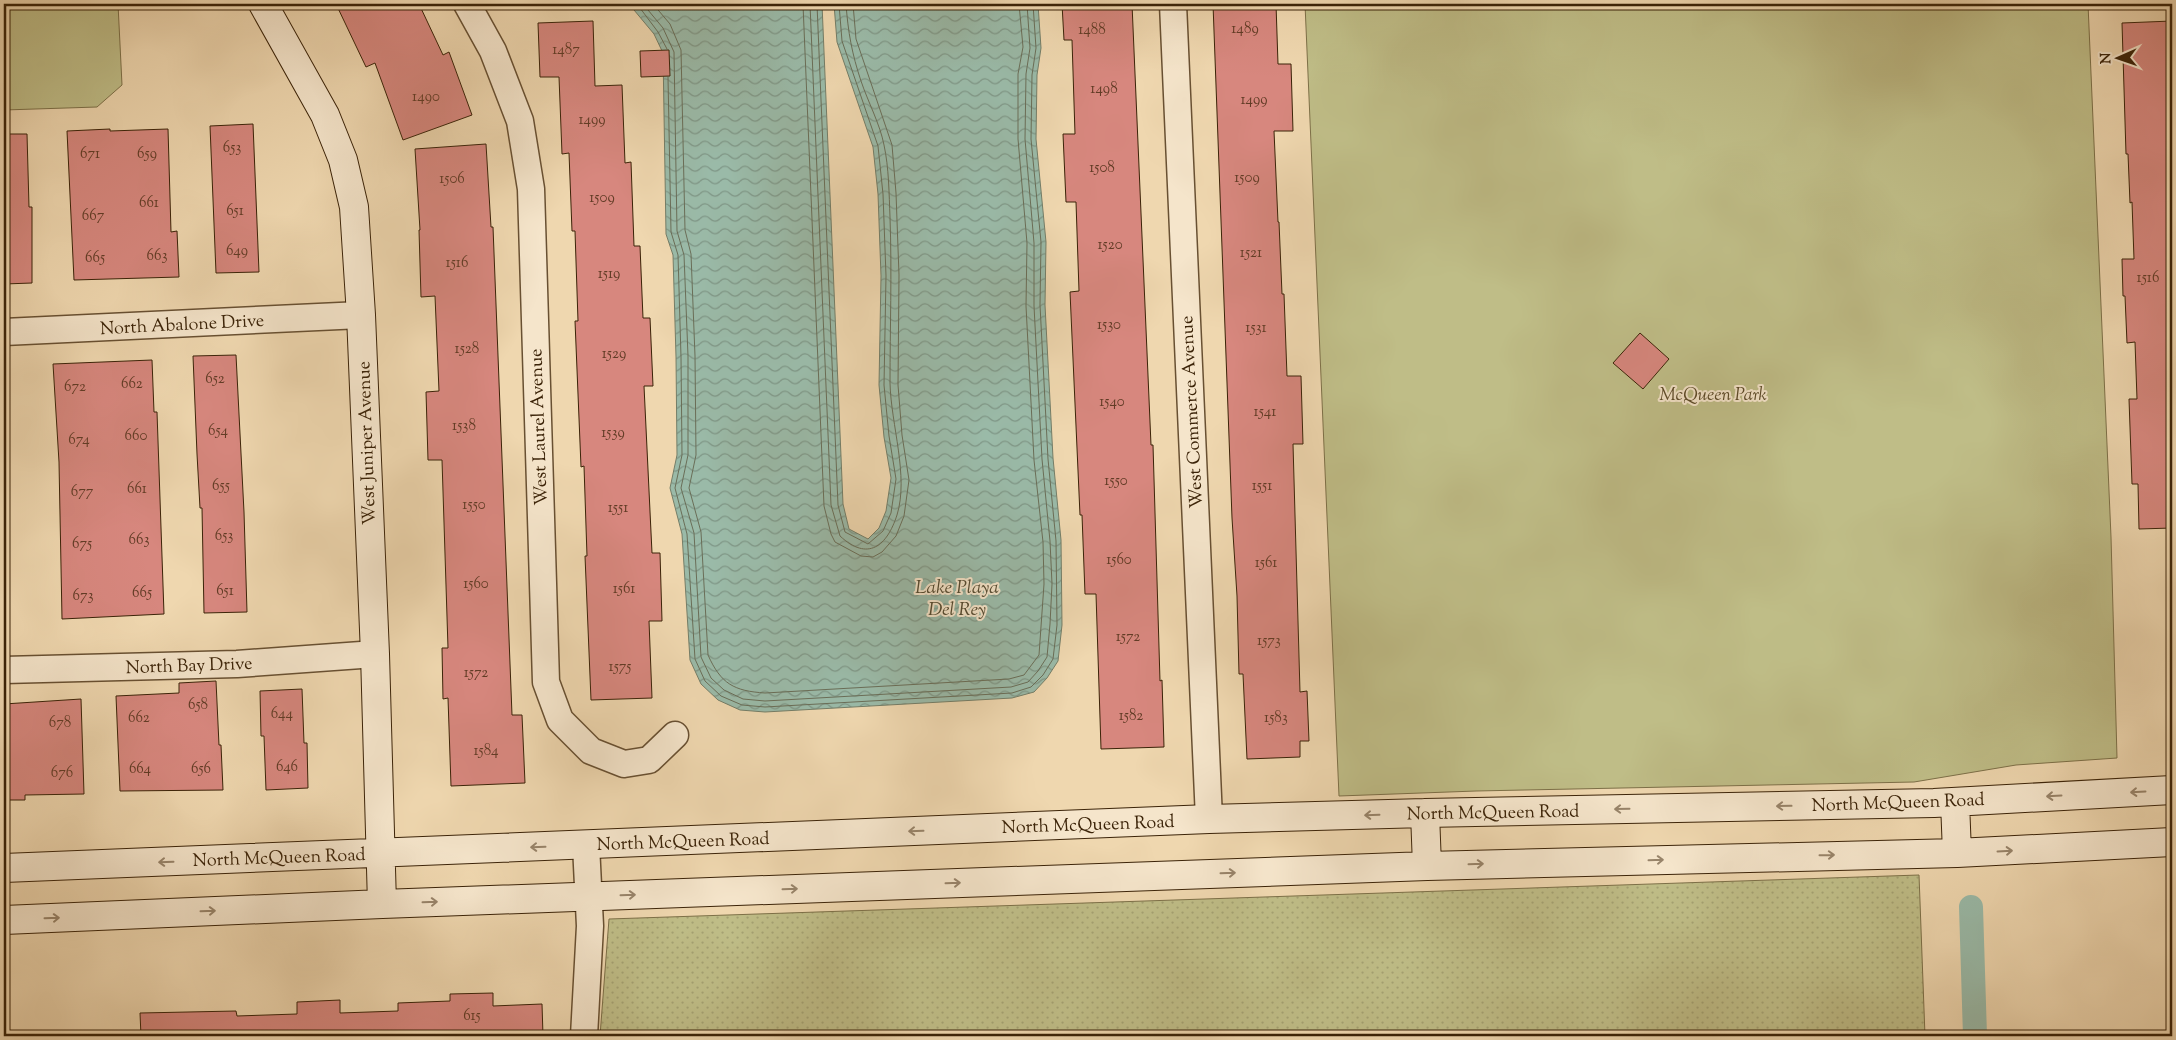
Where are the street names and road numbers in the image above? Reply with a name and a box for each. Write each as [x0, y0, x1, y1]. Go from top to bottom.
street label: North Abalone Drive [99, 309, 265, 343]
street label: West Commerce Avenue [1175, 315, 1211, 509]
street label: West Laurel Avenue [524, 348, 556, 506]
street label: West Juniper Avenue [352, 361, 384, 525]
street label: North Bay Drive [125, 652, 253, 682]
street label: North McQueen Road [1811, 788, 1985, 820]
street label: North McQueen Road [1406, 799, 1580, 829]
street label: North McQueen Road [1001, 810, 1175, 842]
street label: North McQueen Road [596, 827, 770, 859]
street label: North McQueen Road [192, 843, 366, 875]

